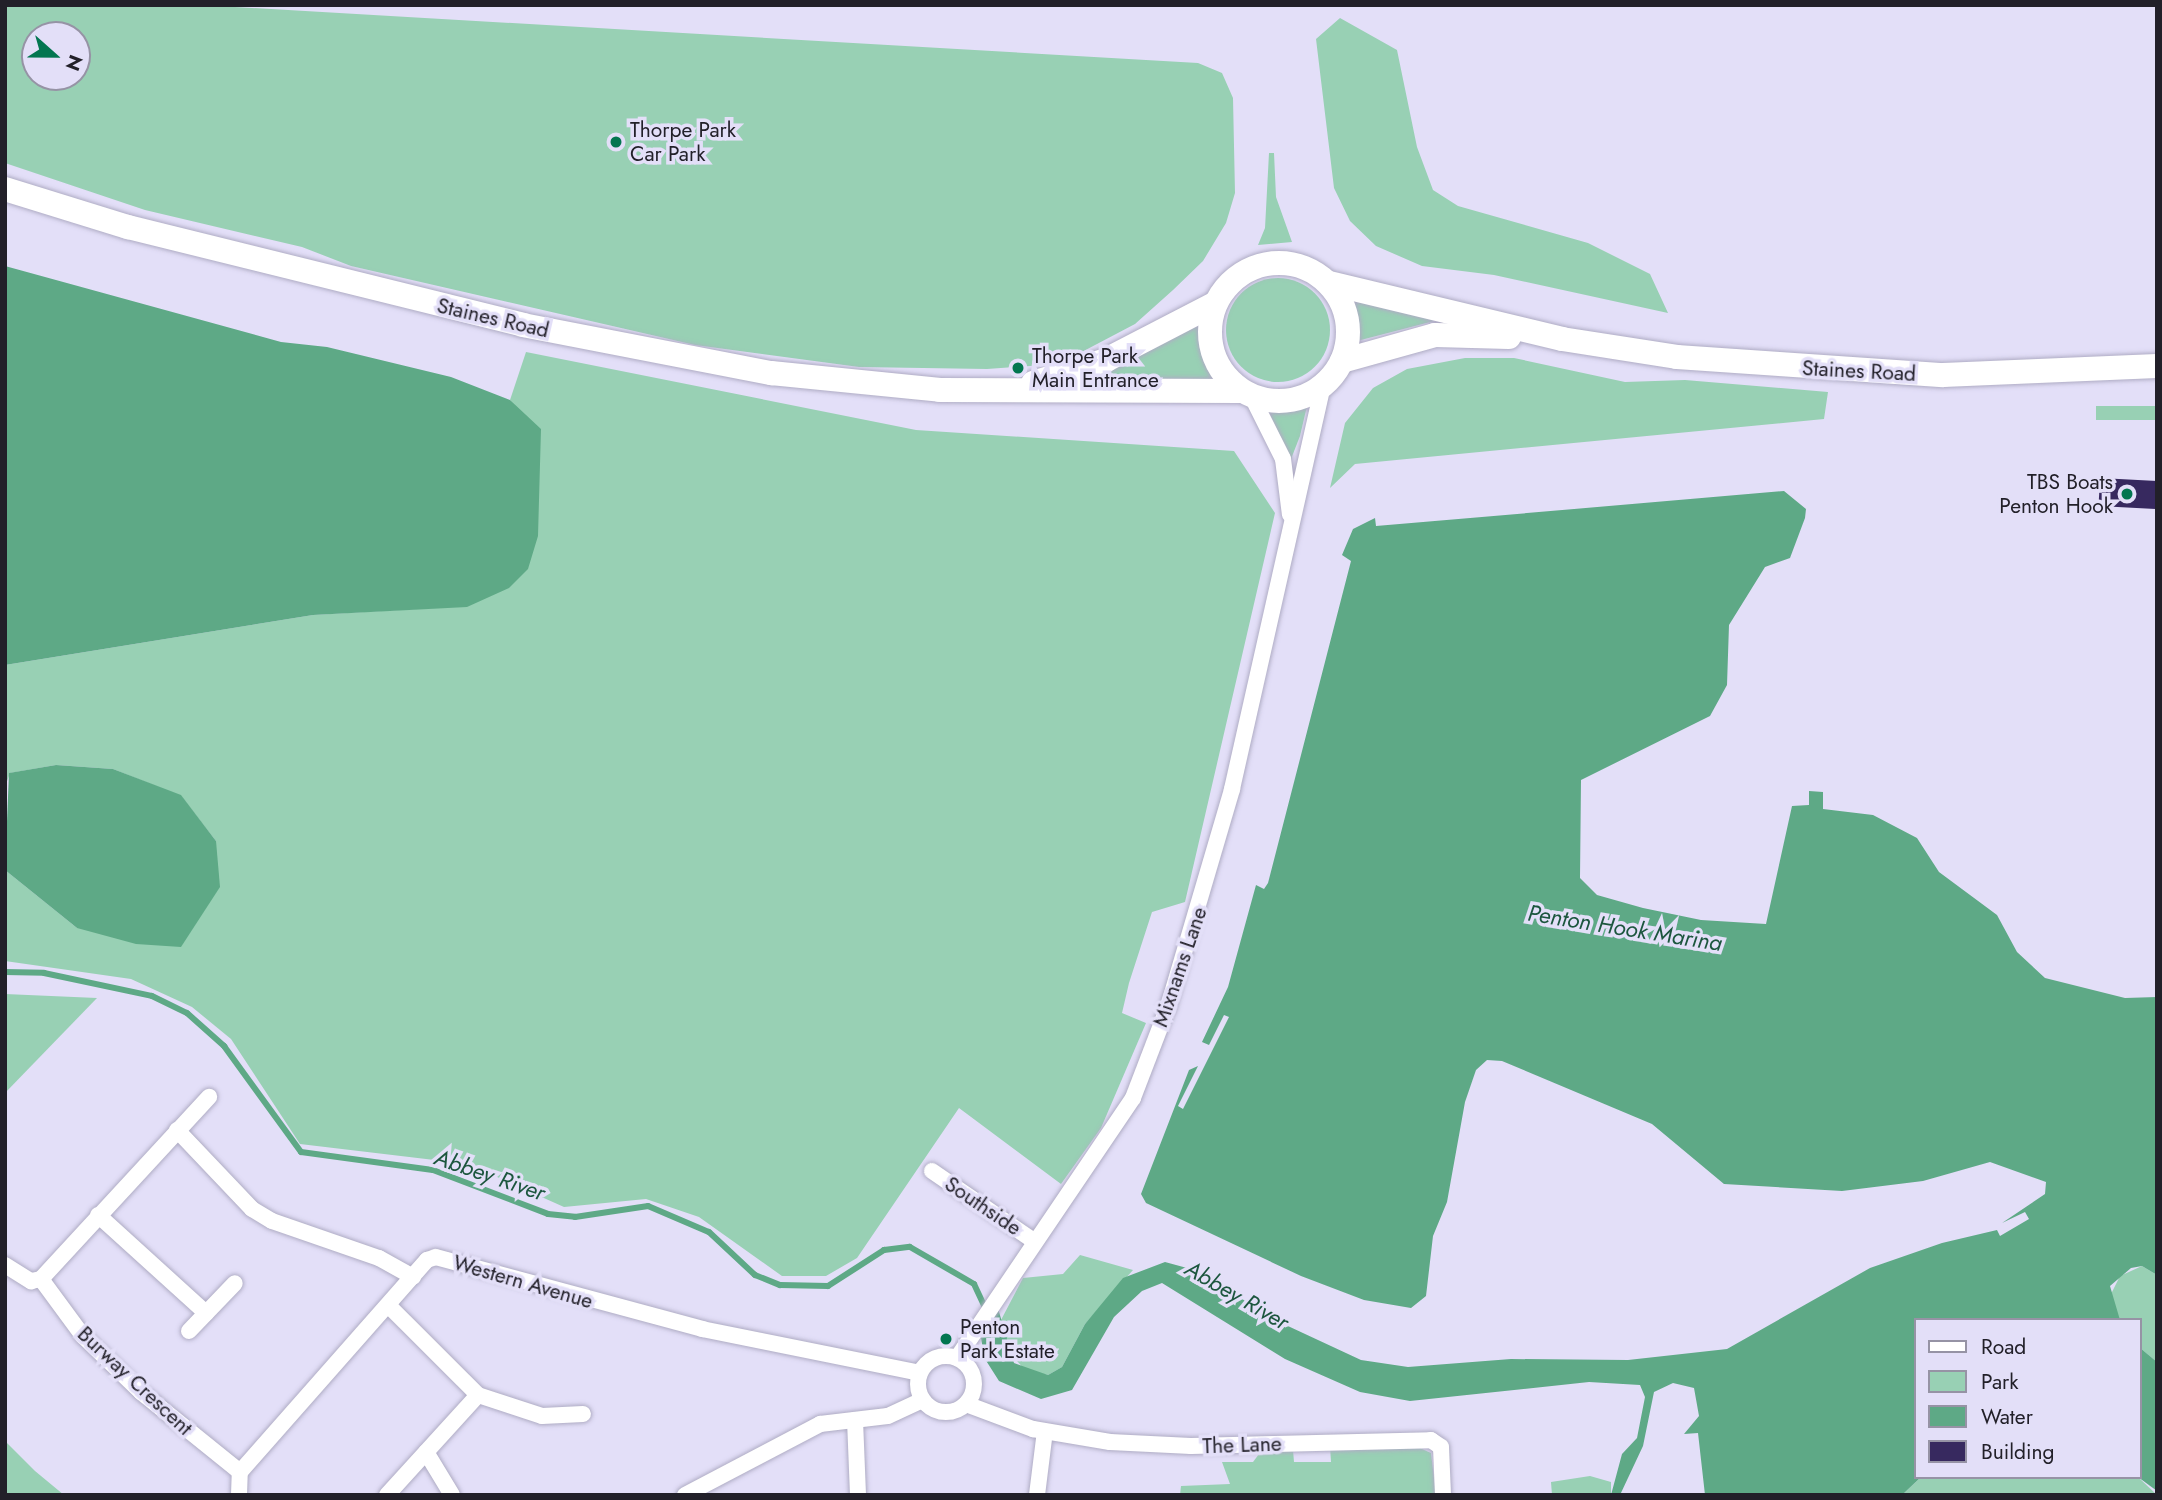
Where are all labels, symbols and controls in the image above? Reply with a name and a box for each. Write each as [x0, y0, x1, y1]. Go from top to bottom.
north arrow [21, 21, 91, 91]
text: N [59, 51, 90, 75]
place label: Thorpe Park Car Park [630, 117, 736, 167]
marker: Thorpe Park Car Park [608, 134, 624, 150]
street label: Staines Road [435, 293, 551, 343]
place label: Thorpe Park Main Entrance [1032, 343, 1159, 393]
street label: Staines Road [1801, 355, 1917, 387]
marker: Thorpe Park Main Entrance [1010, 360, 1026, 376]
place label: TBS Boats Penton Hook [1999, 469, 2113, 519]
marker: TBS Boats Penton Hook [2119, 486, 2135, 502]
water label: Penton Hook Marina [1526, 899, 1724, 957]
street label: Mixnams Lane [1148, 904, 1212, 1030]
water label: Abbey River [431, 1143, 549, 1207]
street label: Southside [940, 1171, 1026, 1241]
street label: Western Avenue [450, 1250, 596, 1314]
water label: Abbey River [1180, 1254, 1294, 1336]
place label: Penton Park Estate [960, 1314, 1055, 1364]
legend [1913, 1318, 2141, 1479]
street label: Burway Crescent [72, 1321, 198, 1441]
marker: Penton Park Estate [938, 1331, 954, 1347]
text: Road [1981, 1332, 2026, 1362]
text: Park [1981, 1367, 2018, 1397]
text: Water [1981, 1402, 2033, 1432]
street label: The Lane [1202, 1431, 1282, 1459]
text: Building [1981, 1437, 2054, 1467]

